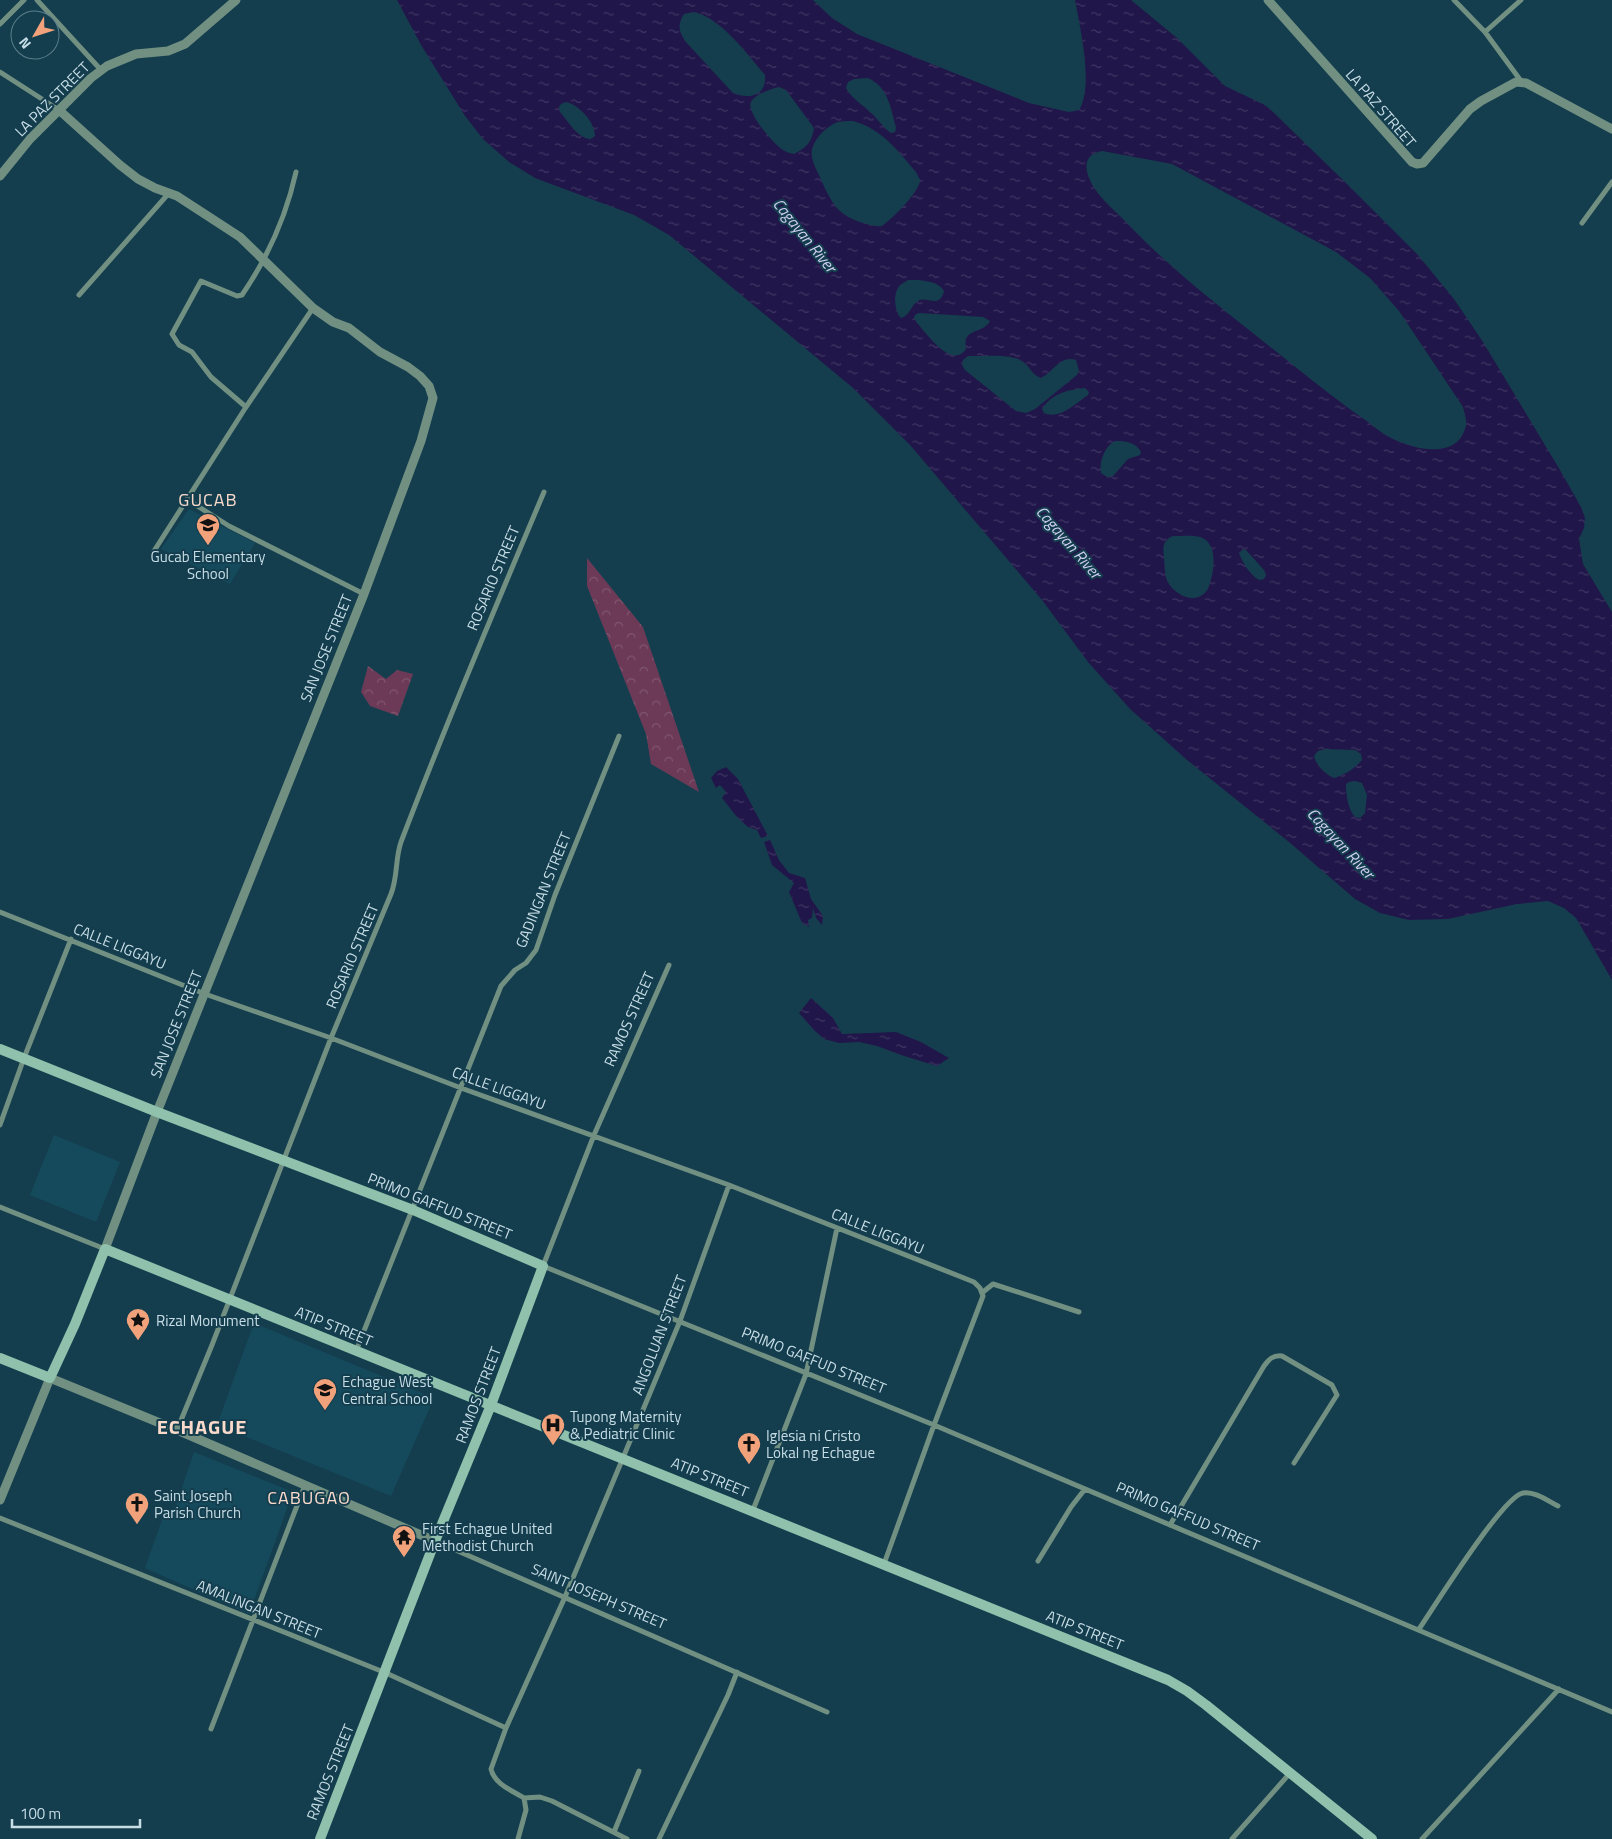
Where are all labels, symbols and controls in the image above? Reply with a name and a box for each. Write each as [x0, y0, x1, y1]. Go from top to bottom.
north arrow [10, 10, 60, 60]
text: N [13, 33, 36, 54]
street label: LA PAZ STREET [9, 56, 95, 142]
street label: LA PAZ STREET [1340, 64, 1422, 153]
water label: Cagayan River [767, 193, 844, 279]
district label: GUCAB [178, 486, 238, 513]
water label: Cagayan River [1030, 500, 1109, 585]
school or university icon: Gucab Elementary School [195, 512, 221, 546]
street label: ROSARIO STREET [461, 522, 525, 634]
place label: Gucab Elementary School [150, 545, 266, 585]
street label: SAN JOSE STREET [294, 591, 358, 705]
water label: Cagayan River [1302, 802, 1382, 885]
street label: GADINGAN STREET [509, 829, 577, 951]
street label: ROSARIO STREET [320, 900, 384, 1012]
street label: CALLE LIGGAYU [70, 917, 170, 975]
street label: SAN JOSE STREET [144, 967, 208, 1081]
street label: RAMOS STREET [598, 968, 660, 1070]
street label: CALLE LIGGAYU [449, 1060, 549, 1116]
street label: PRIMO GAFFUD STREET [364, 1166, 516, 1246]
street label: CALLE LIGGAYU [828, 1202, 928, 1260]
street label: ANGOLUAN STREET [626, 1272, 693, 1398]
street label: ATIP STREET [292, 1300, 376, 1352]
place icon: Rizal Monument [125, 1307, 151, 1341]
place label: Rizal Monument [156, 1309, 260, 1332]
street label: PRIMO GAFFUD STREET [738, 1320, 890, 1400]
street label: RAMOS STREET [449, 1343, 507, 1447]
place label: Echague West Central School [342, 1370, 432, 1410]
school or university icon: Echague West Central School [312, 1377, 338, 1411]
place label: Tupong Maternity & Pediatric Clinic [570, 1405, 681, 1445]
district label: ECHAGUE [157, 1411, 247, 1442]
hospital icon: Tupong Maternity & Pediatric Clinic [540, 1412, 566, 1446]
place label: Iglesia ni Cristo Lokal ng Echague [766, 1424, 875, 1464]
church icon: Iglesia ni Cristo Lokal ng Echague [736, 1431, 762, 1465]
street label: ATIP STREET [668, 1451, 752, 1503]
street label: PRIMO GAFFUD STREET [1113, 1475, 1263, 1557]
place label: Saint Joseph Parish Church [154, 1484, 241, 1524]
district label: CABUGAO [267, 1484, 351, 1511]
church icon: Saint Joseph Parish Church [124, 1491, 150, 1525]
place label: First Echague United Methodist Church [422, 1517, 553, 1557]
temple icon: First Echague United Methodist Church [391, 1524, 417, 1558]
street label: SAINT JOSEPH STREET [528, 1557, 670, 1635]
street label: AMALINGAN STREET [193, 1573, 325, 1645]
street label: ATIP STREET [1043, 1604, 1127, 1656]
street label: RAMOS STREET [300, 1720, 360, 1823]
scale bar [12, 1796, 140, 1828]
text: 100 m [20, 1802, 61, 1825]

